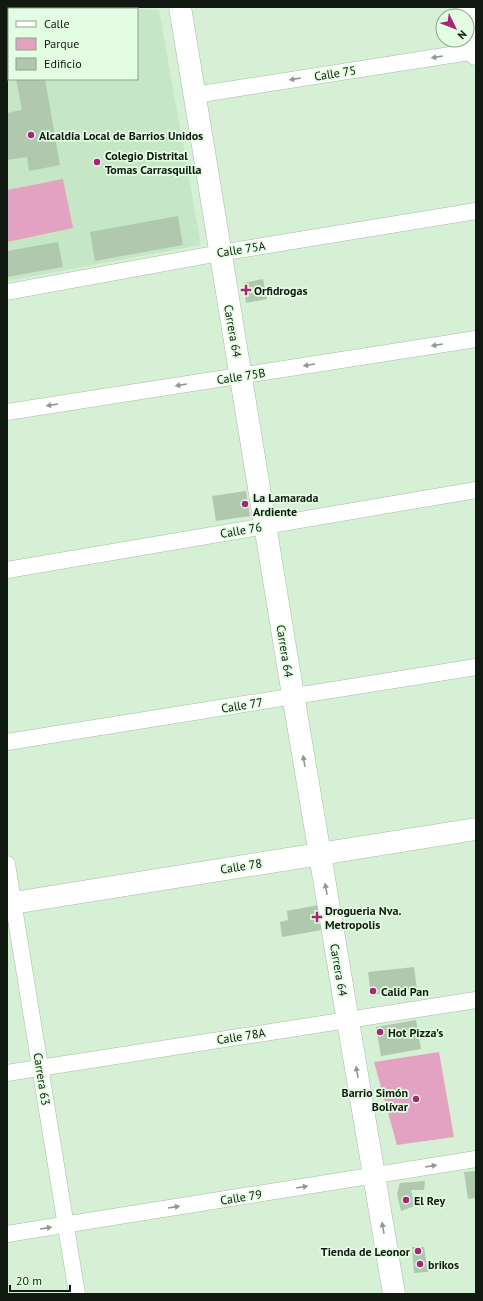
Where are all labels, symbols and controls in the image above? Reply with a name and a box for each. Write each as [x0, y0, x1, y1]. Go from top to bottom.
legend [8, 8, 138, 80]
north arrow [435, 8, 475, 48]
text: Calle [44, 16, 70, 31]
text: N [455, 27, 470, 42]
text: Parque [44, 36, 79, 51]
one-way arrow [431, 54, 443, 60]
text: Edificio [44, 56, 82, 71]
street label: Calle 75 [313, 62, 357, 84]
one-way arrow [289, 76, 301, 82]
place label: Alcaldía Local de Barrios Unidos [39, 128, 203, 143]
marker: Alcaldía Local de Barrios Unidos [26, 130, 36, 140]
place label: Colegio Distrital Tomas Carrasquilla [105, 148, 201, 177]
marker: Colegio Distrital Tomas Carrasquilla [92, 157, 102, 167]
street label: Calle 75A [216, 238, 266, 260]
place label: Orfidrogas [254, 283, 307, 298]
marker: Orfidrogas [241, 285, 251, 295]
street label: Carrera 64 [221, 304, 245, 359]
one-way arrow [431, 342, 444, 348]
one-way arrow [303, 362, 315, 368]
street label: Calle 75B [216, 365, 266, 387]
one-way arrow [174, 382, 187, 388]
one-way arrow [46, 402, 58, 408]
place label: La Lamarada Ardiente [253, 490, 319, 519]
marker: La Lamarada Ardiente [240, 499, 250, 509]
street label: Calle 76 [219, 519, 263, 541]
street label: Carrera 64 [273, 624, 297, 679]
street label: Calle 77 [220, 694, 264, 716]
one-way arrow [301, 754, 307, 767]
street label: Calle 78 [219, 855, 263, 877]
one-way arrow [322, 883, 328, 895]
place label: Drogueria Nva. Metropolis [325, 903, 401, 932]
marker: Drogueria Nva. Metropolis [312, 912, 322, 922]
street label: Carrera 64 [327, 943, 351, 998]
place label: Calid Pan [381, 984, 429, 999]
marker: Calid Pan [368, 986, 378, 996]
street label: Calle 78A [216, 1025, 266, 1047]
place label: Hot Pizza's [388, 1025, 443, 1040]
marker: Hot Pizza's [375, 1027, 385, 1037]
street label: Carrera 63 [30, 1052, 54, 1106]
one-way arrow [353, 1066, 359, 1078]
place label: Barrio Simón Bolívar [342, 1085, 409, 1114]
marker: Barrio Simón Bolívar [411, 1094, 421, 1104]
one-way arrow [425, 1163, 437, 1169]
one-way arrow [296, 1184, 308, 1190]
street label: Calle 79 [219, 1186, 263, 1208]
place label: El Rey [414, 1193, 445, 1208]
marker: El Rey [401, 1195, 411, 1205]
one-way arrow [168, 1204, 180, 1210]
one-way arrow [380, 1222, 386, 1234]
one-way arrow [39, 1225, 52, 1231]
place label: Tienda de Leonor [321, 1244, 411, 1259]
marker: Tienda de Leonor [413, 1246, 423, 1256]
place label: brikos [428, 1257, 459, 1272]
marker: brikos [415, 1259, 425, 1269]
scale bar [10, 1267, 70, 1293]
text: 20 m [16, 1273, 42, 1288]

